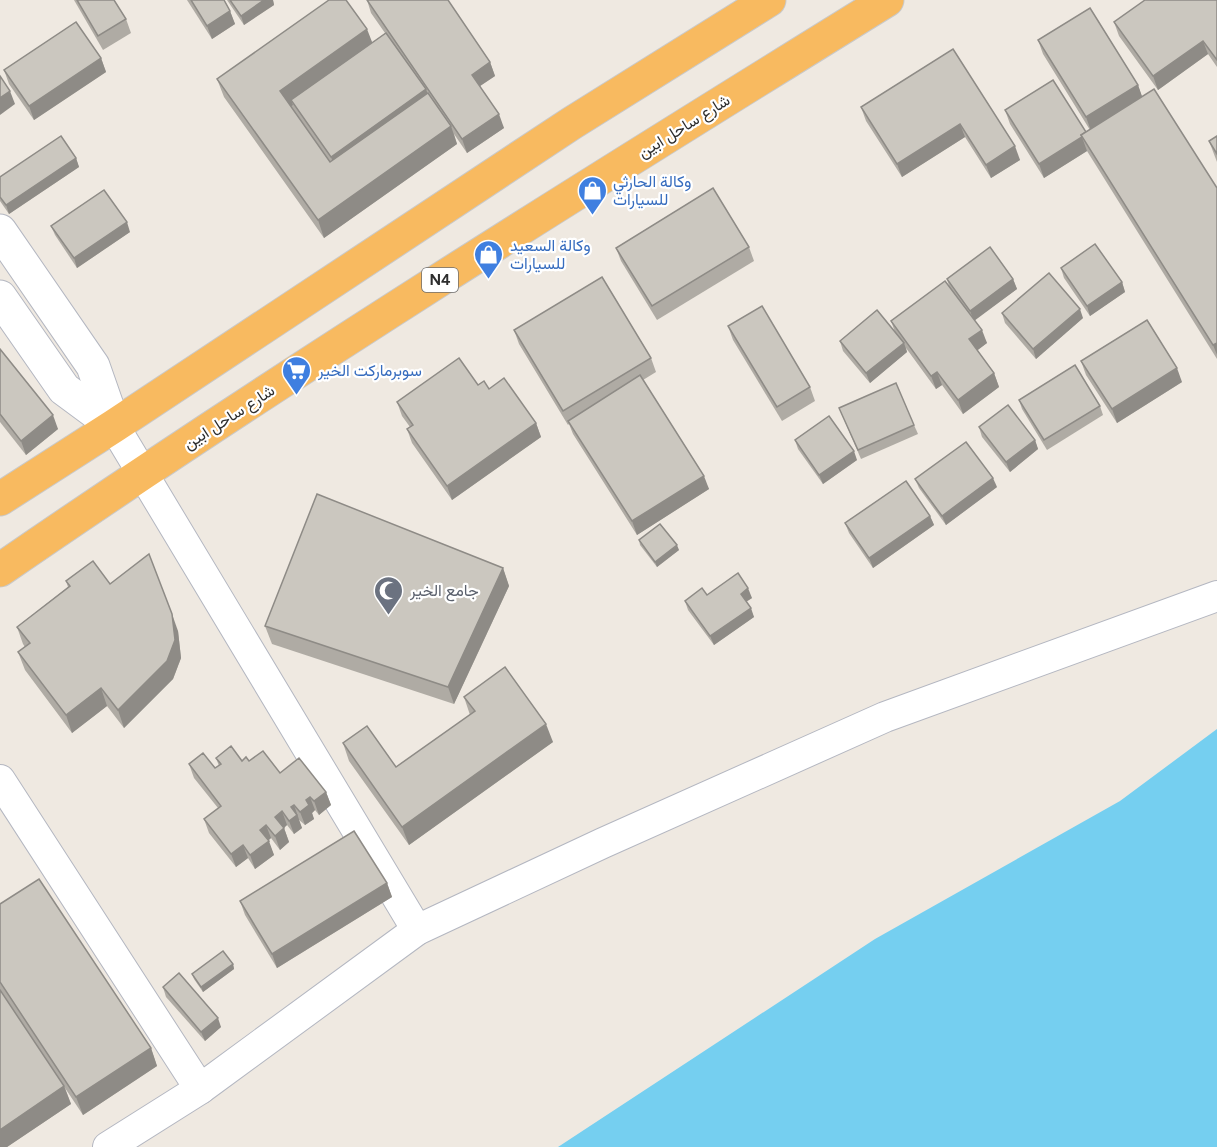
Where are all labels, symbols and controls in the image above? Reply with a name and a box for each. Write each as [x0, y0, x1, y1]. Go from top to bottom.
street label: شارع ساحل ابين [635, 90, 734, 163]
place label: وكالة الحارثي للسيارات [613, 172, 691, 210]
shop icon: وكالة الحارثي للسيارات [576, 174, 608, 216]
place label: وكالة السعيد للسيارات [510, 236, 591, 274]
shop icon: وكالة السعيد للسيارات [473, 238, 505, 280]
road number: N4 [422, 268, 458, 292]
supermarket icon: سوبرماركت الخير [281, 354, 313, 396]
place label: سوبرماركت الخير [317, 361, 422, 381]
street label: شارع ساحل ابين [180, 381, 279, 455]
mosque icon: جامع الخير [373, 574, 405, 616]
place label: جامع الخير [409, 581, 479, 602]

